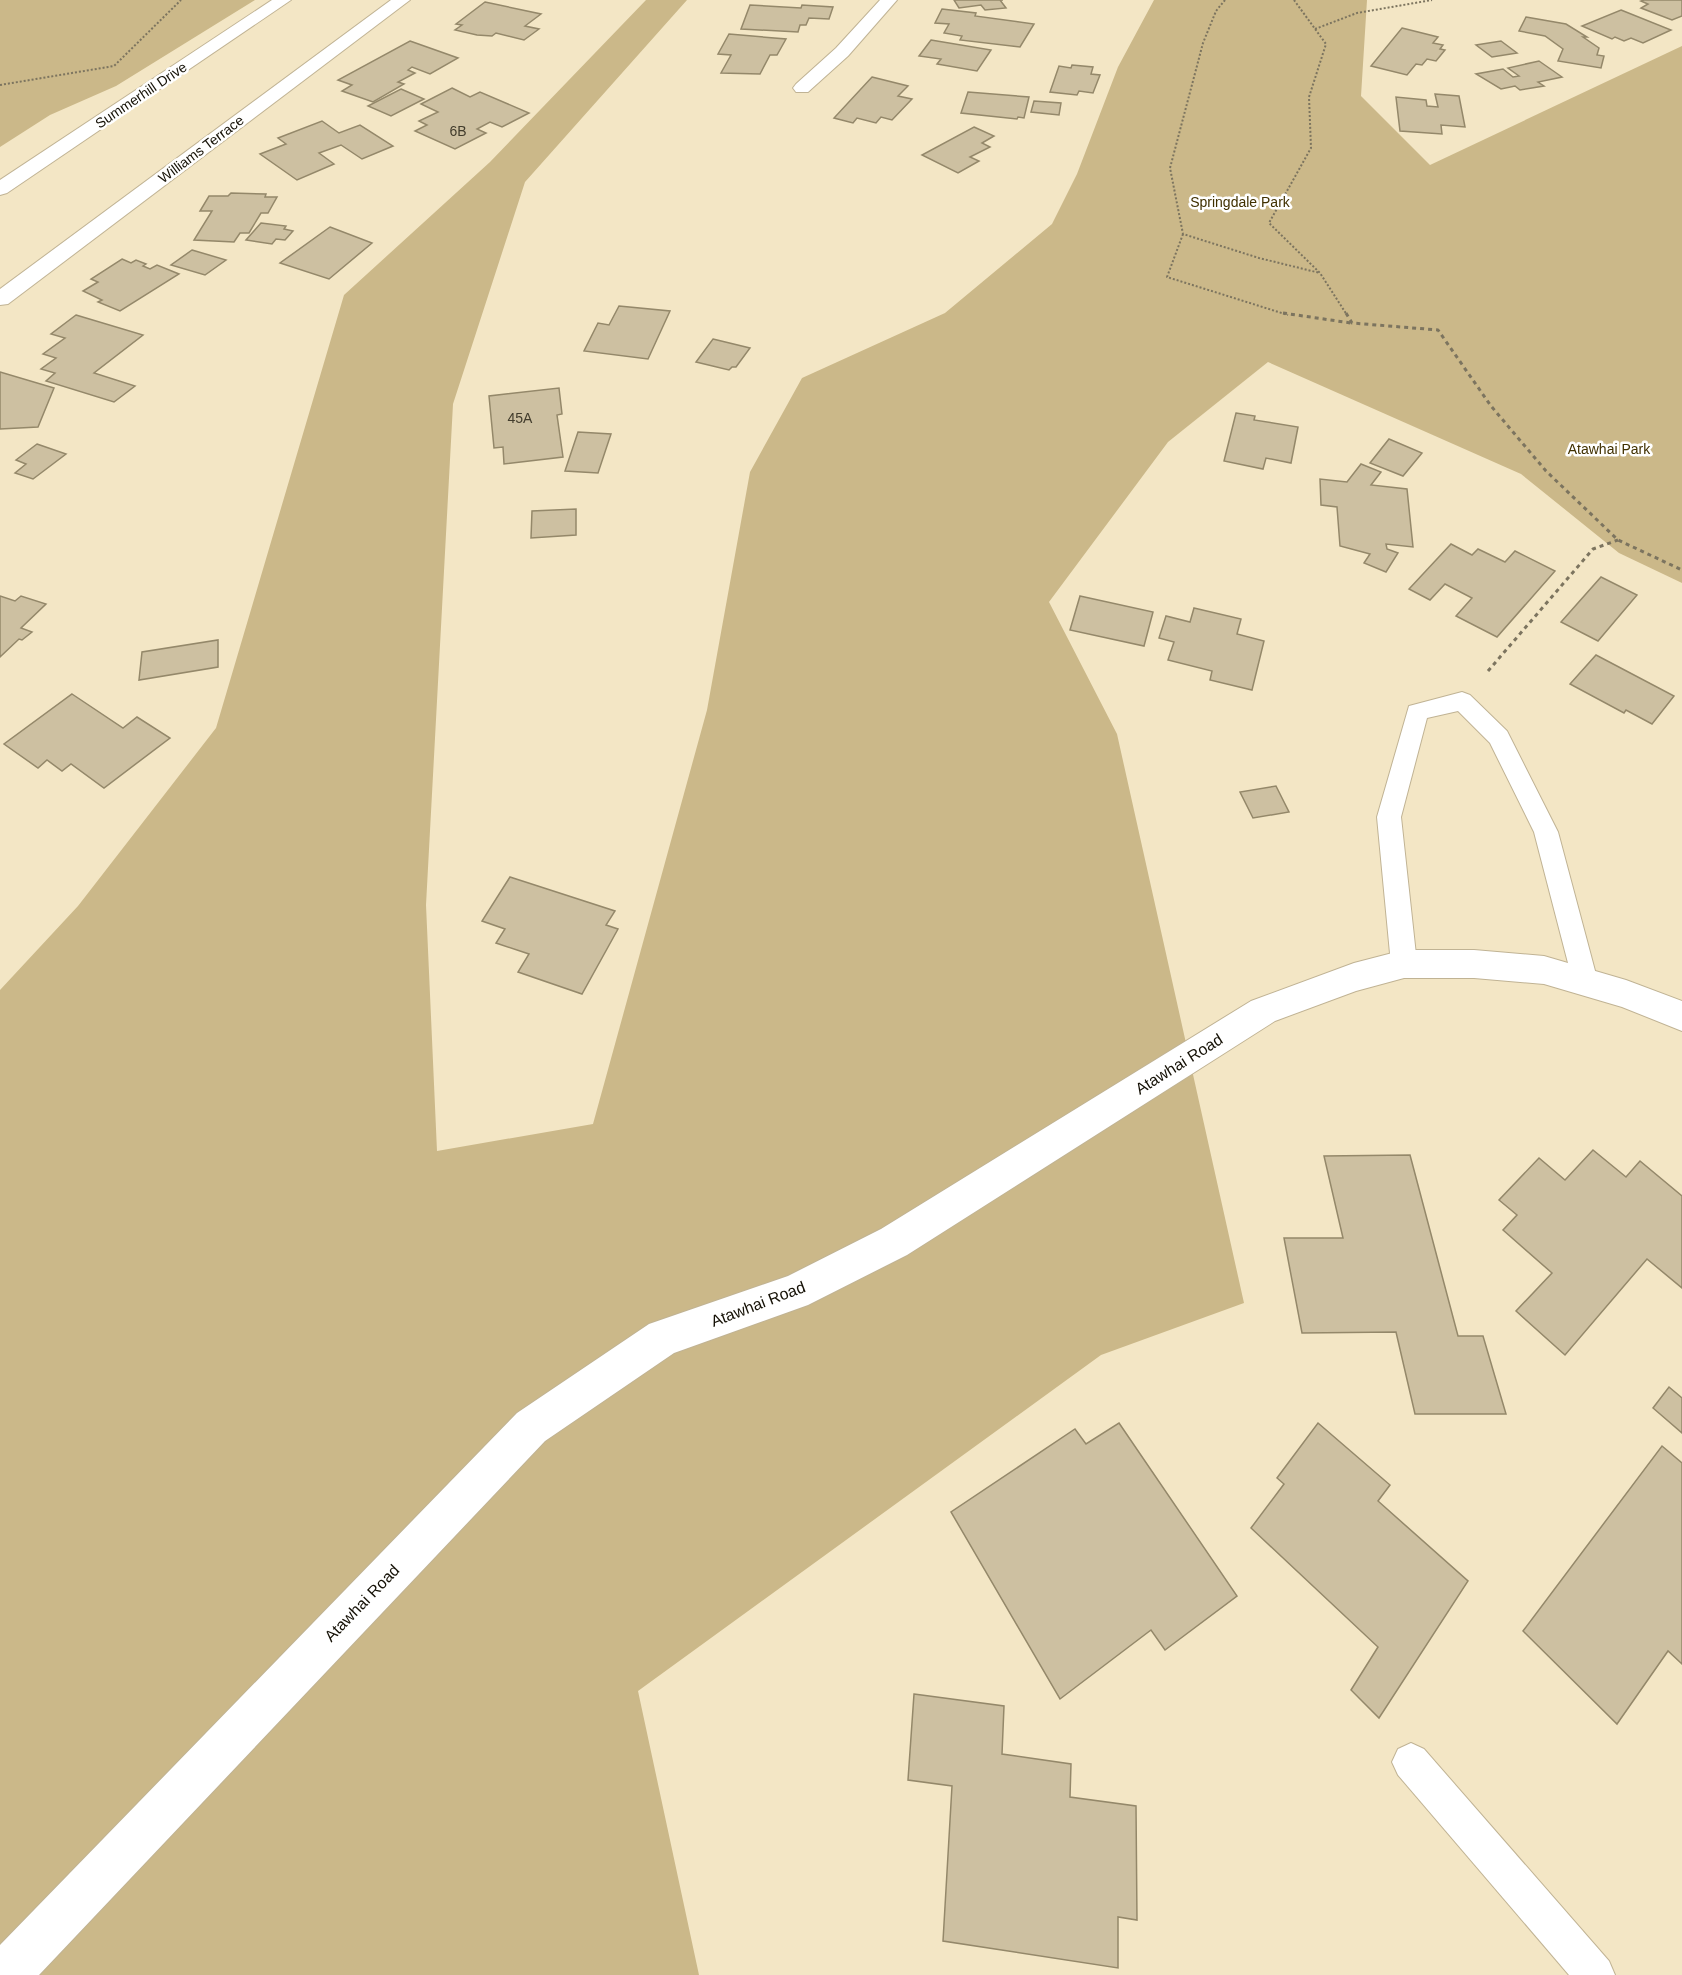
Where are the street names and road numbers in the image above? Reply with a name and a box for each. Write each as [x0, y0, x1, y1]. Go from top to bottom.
street label: Summerhill Drive [92, 58, 190, 131]
street label: Williams Terrace [155, 112, 247, 186]
street label: Atawhai Road [1132, 1030, 1226, 1098]
street label: Atawhai Road [708, 1278, 808, 1330]
street label: Atawhai Road [321, 1561, 403, 1645]

